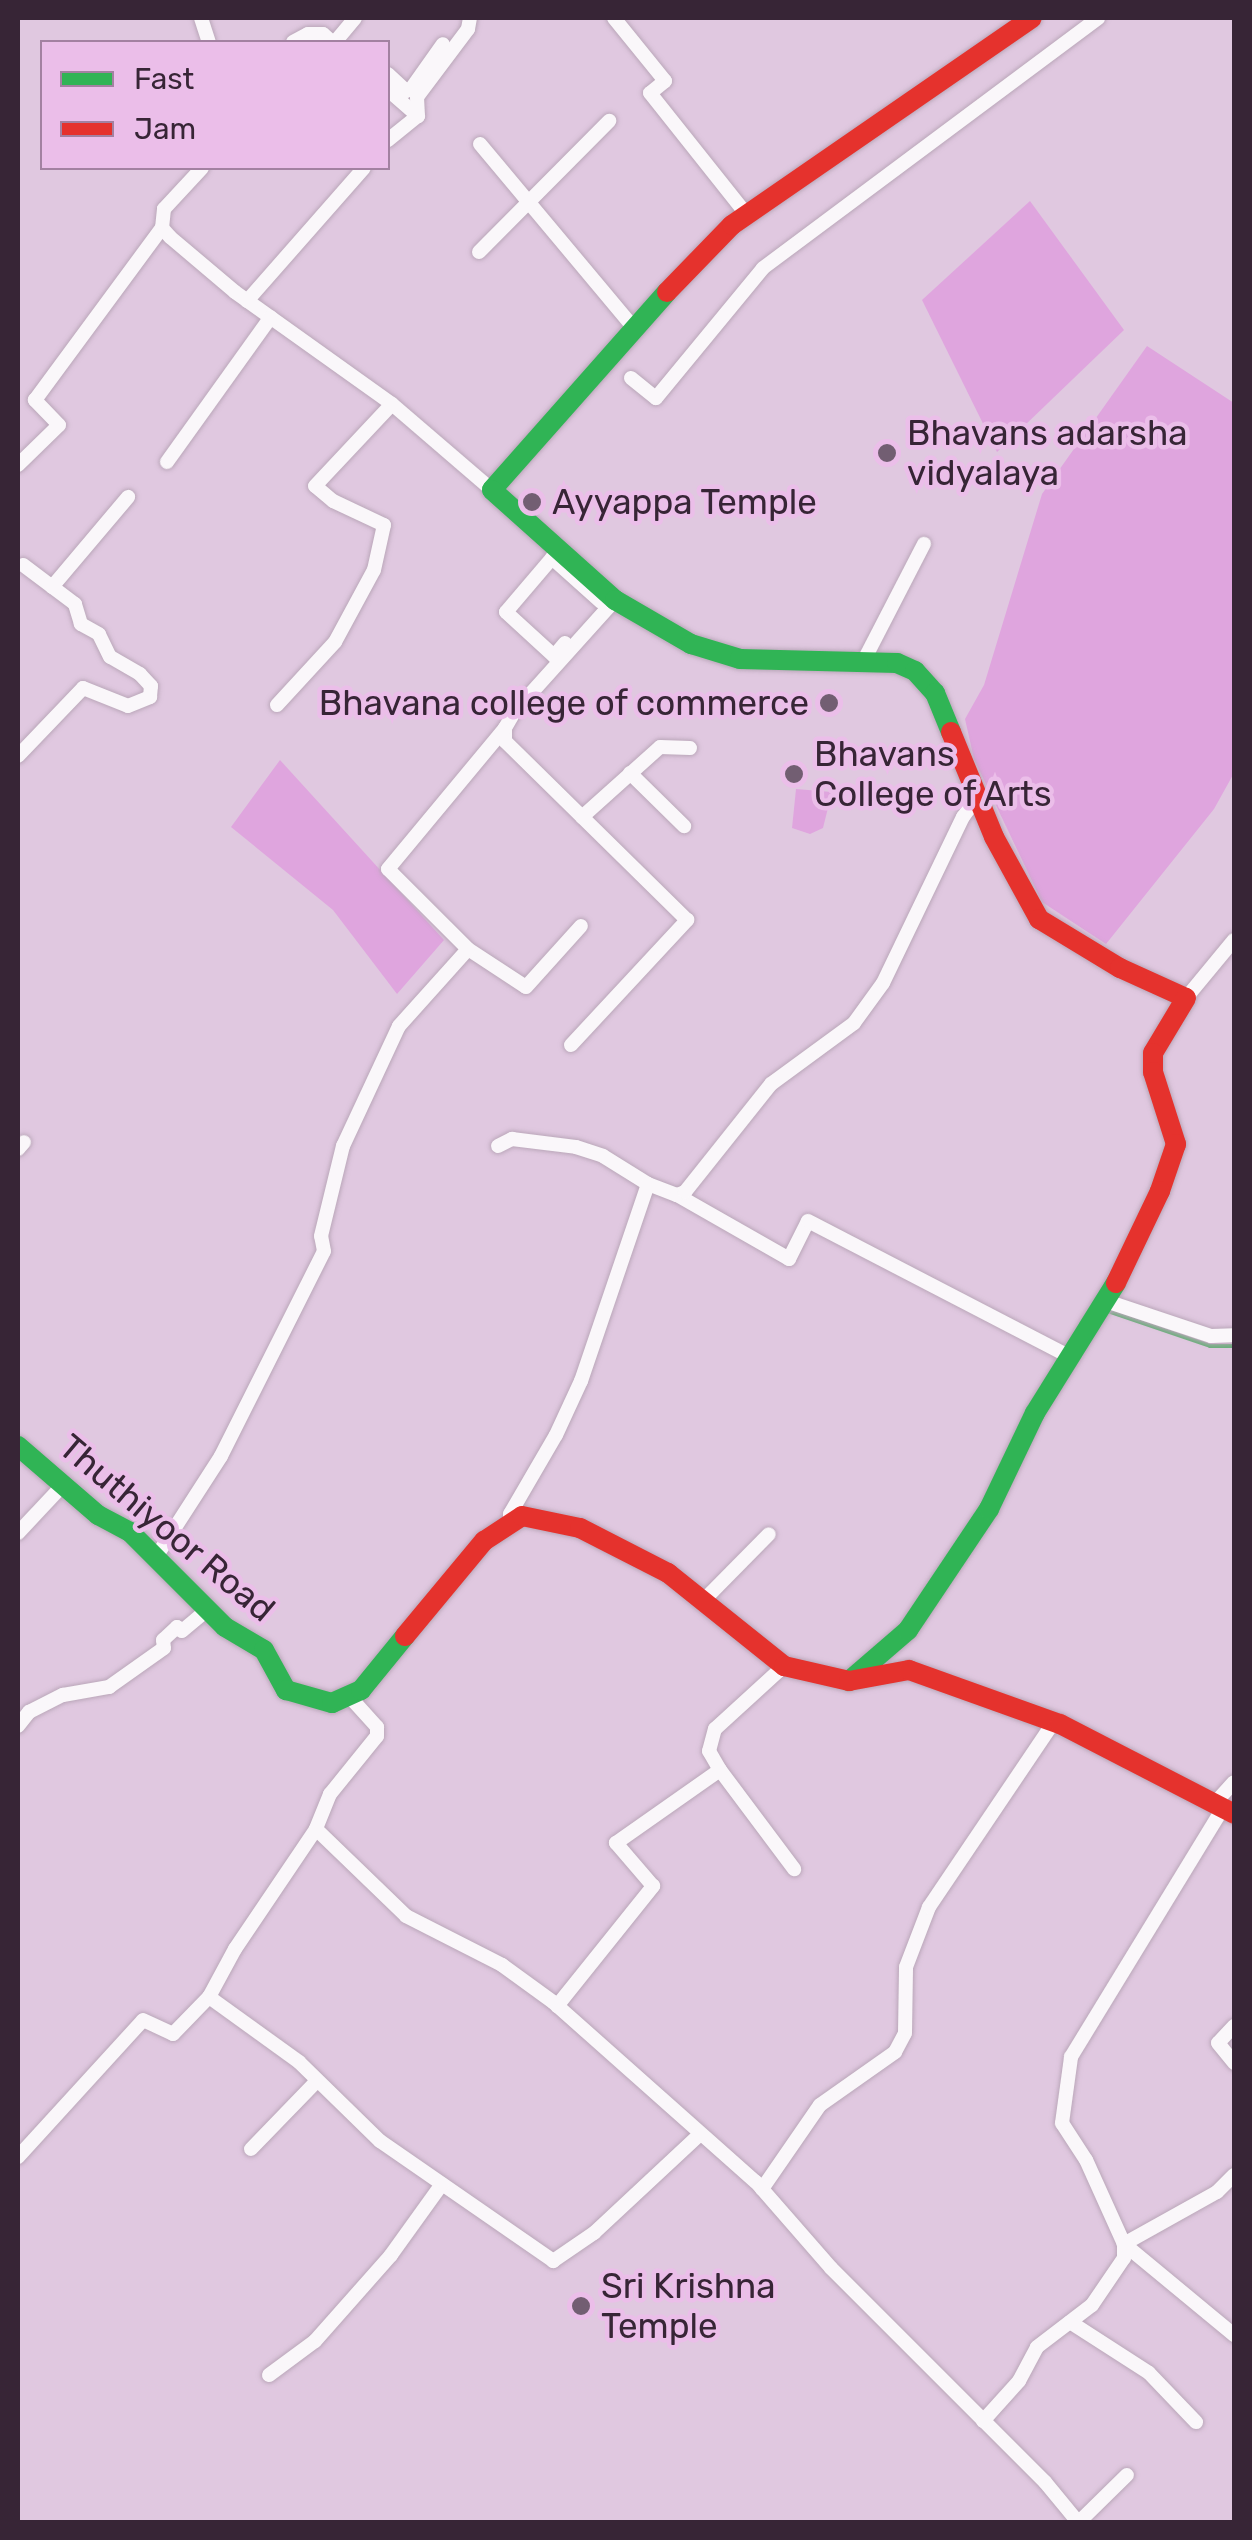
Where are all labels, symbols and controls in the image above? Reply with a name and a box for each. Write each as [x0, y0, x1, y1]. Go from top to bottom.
legend [40, 40, 390, 170]
text: Fast [134, 61, 194, 97]
text: Jam [134, 111, 196, 147]
place label: Bhavans adarsha vidyalaya [907, 412, 1188, 494]
marker: Bhavans adarsha vidyalaya [876, 442, 898, 464]
place label: Ayyappa Temple [552, 481, 818, 523]
marker: Ayyappa Temple [521, 491, 543, 513]
place label: Bhavana college of commerce [318, 682, 809, 724]
marker: Bhavana college of commerce [818, 692, 840, 714]
place label: Bhavans College of Arts [814, 733, 1053, 815]
marker: Bhavans College of Arts [783, 763, 805, 785]
street label: Thuthiyoor Road [50, 1425, 284, 1631]
place label: Sri Krishna Temple [601, 2265, 776, 2347]
marker: Sri Krishna Temple [570, 2295, 592, 2317]

